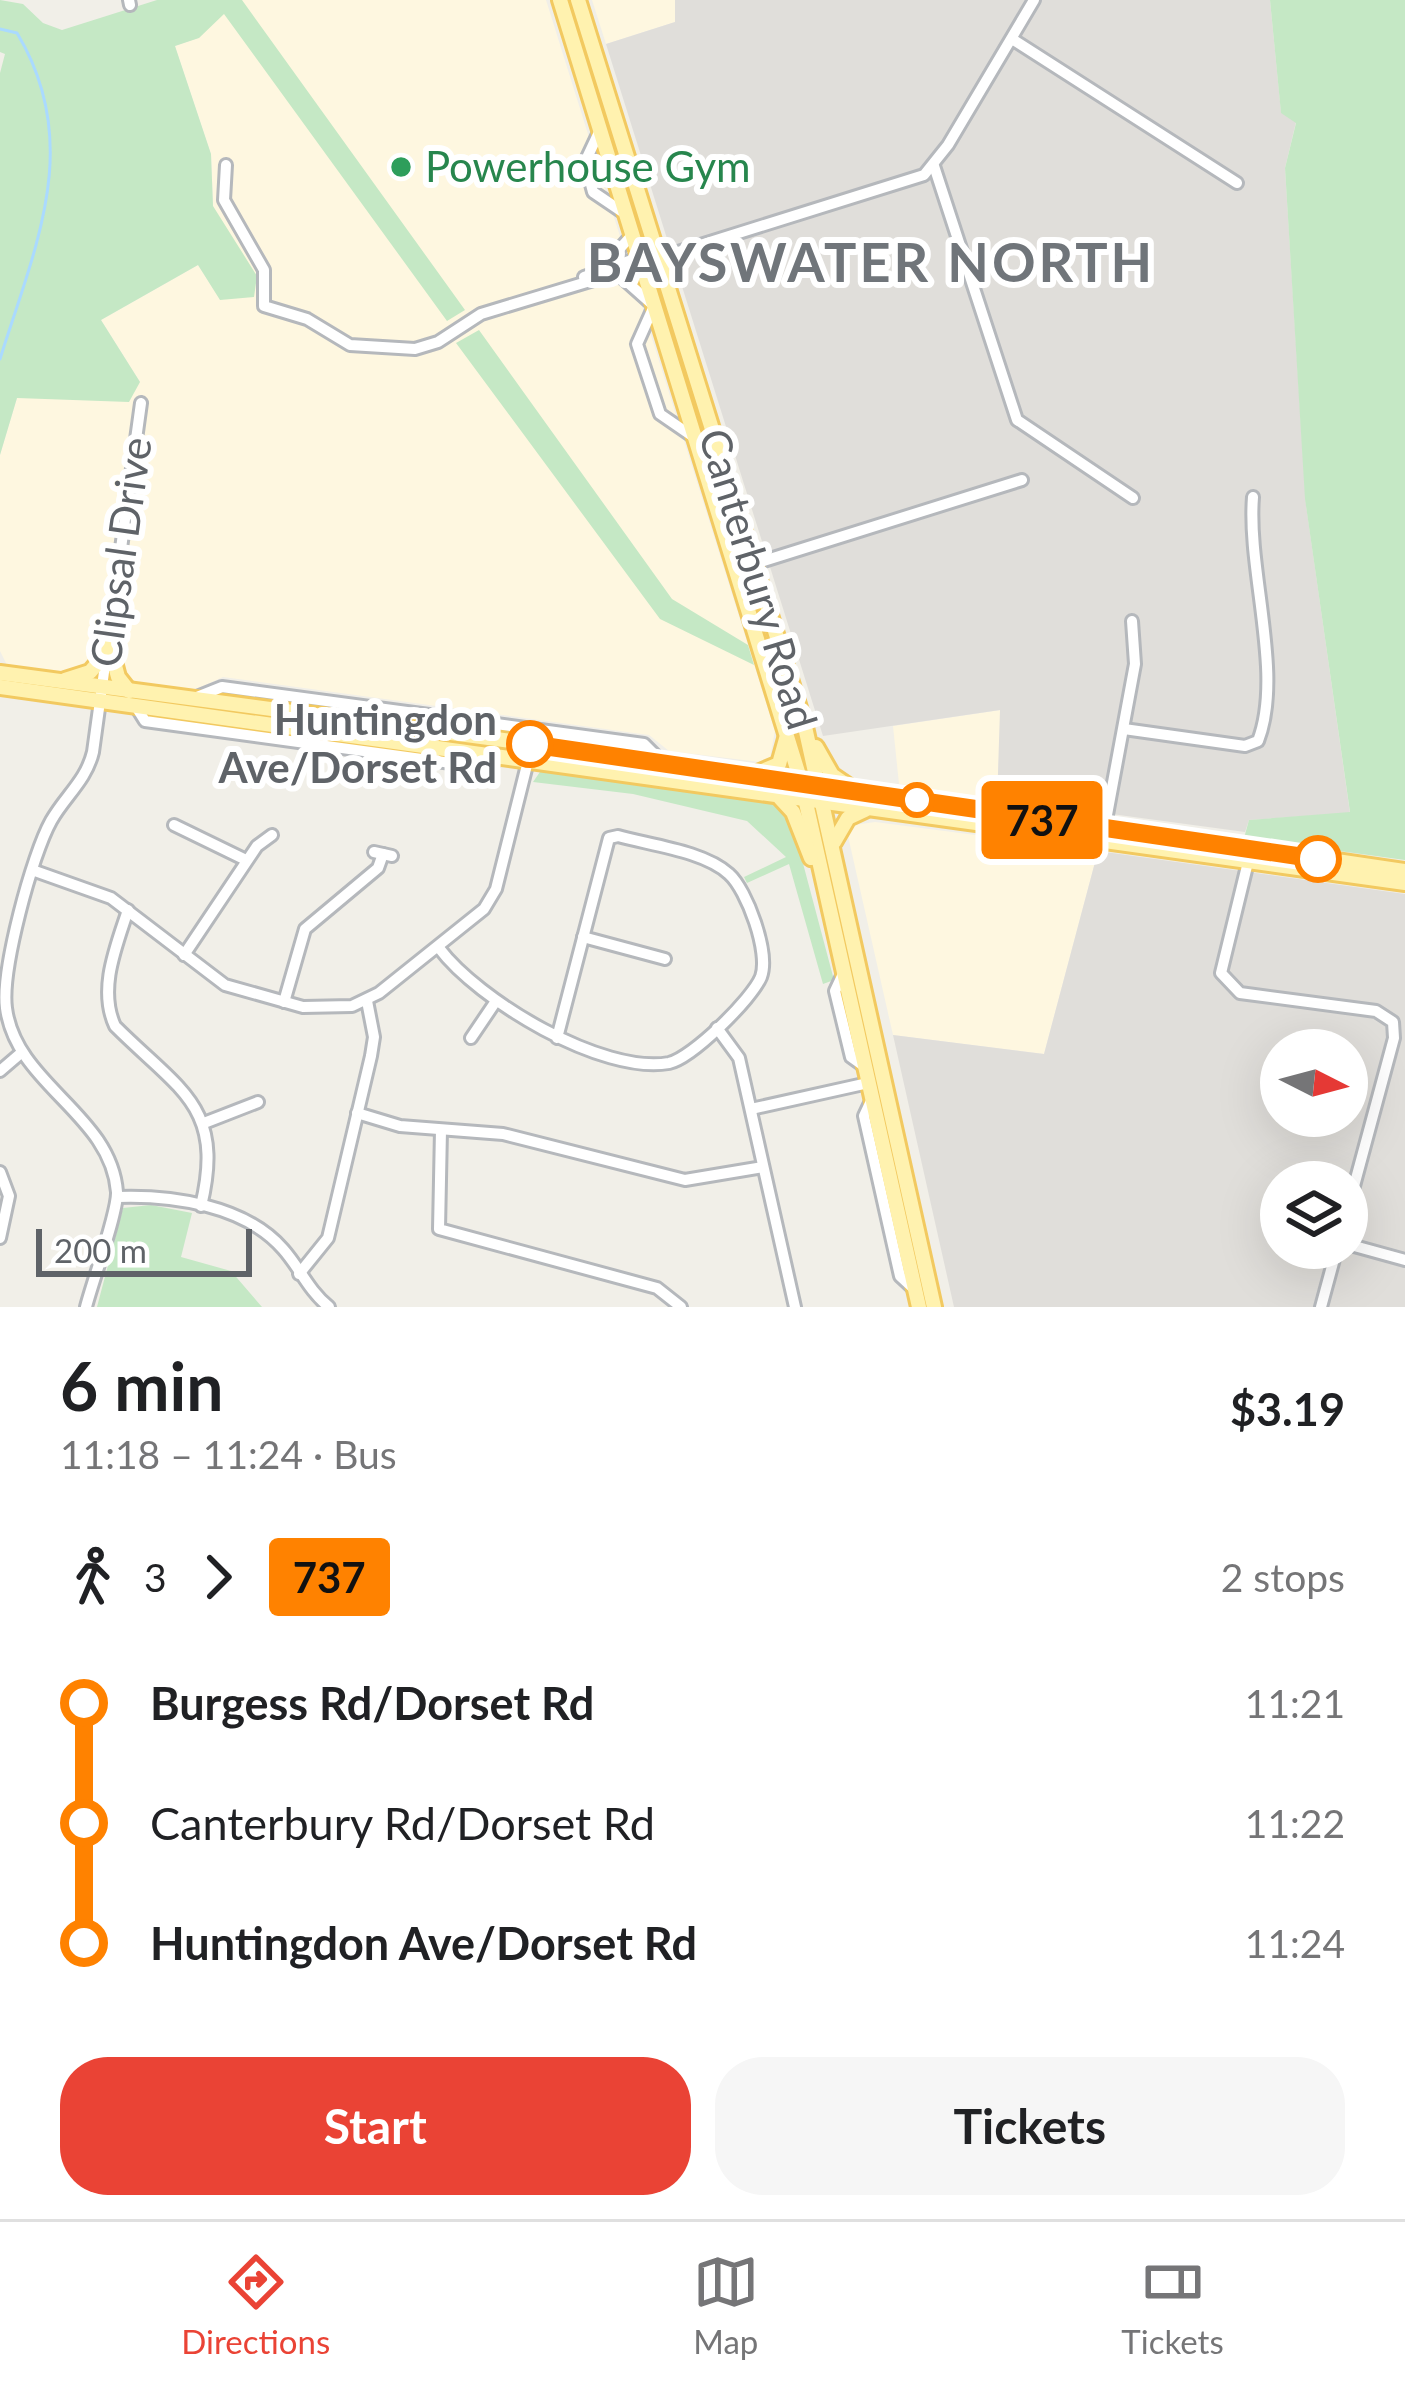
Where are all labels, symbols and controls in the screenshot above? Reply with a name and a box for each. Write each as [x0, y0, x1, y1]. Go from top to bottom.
place label: Powerhouse Gym [425, 141, 751, 191]
marker: Powerhouse Gym [388, 154, 414, 180]
district label: BAYSWATER NORTH [587, 229, 1155, 294]
street label: Canterbury Road [690, 423, 828, 735]
street label: Clipsal Drive [79, 434, 161, 670]
place label: Huntingdon Ave/Dorset Rd [217, 694, 497, 792]
marker: Huntingdon Ave/Dorset Rd [508, 722, 552, 766]
line badge: 737 [973, 781, 1111, 859]
unlabelled marker [901, 784, 933, 816]
text: 737 [1005, 795, 1079, 845]
unlabelled marker [1296, 837, 1340, 881]
north arrow [1260, 1029, 1368, 1137]
map controls [1260, 1029, 1368, 1269]
button: layers [1260, 1161, 1368, 1269]
scale bar [36, 1223, 252, 1276]
text: 200 m [54, 1230, 147, 1270]
text: 6 min [60, 1346, 224, 1425]
text: $3.19 [1230, 1382, 1345, 1436]
text: 11:18 – 11:24 · Bus [60, 1431, 397, 1477]
icon: walk [60, 1544, 126, 1610]
icon: forward [185, 1544, 251, 1610]
text: 737 [293, 1552, 366, 1602]
text: 3 [144, 1554, 167, 1600]
text: 2 stops [1221, 1554, 1345, 1600]
text: Burgess Rd/Dorset Rd [150, 1676, 594, 1730]
text: 11:21 [1245, 1680, 1345, 1726]
text: Canterbury Rd/Dorset Rd [150, 1796, 655, 1850]
text: 11:22 [1245, 1800, 1345, 1846]
text: Huntingdon Ave/Dorset Rd [150, 1916, 697, 1970]
text: 11:24 [1245, 1920, 1345, 1966]
button: Start [60, 2057, 691, 2195]
button: Tickets [715, 2057, 1345, 2195]
tab: Directions [181, 2249, 330, 2361]
tab: Map [693, 2249, 759, 2361]
tab: Tickets [1121, 2249, 1224, 2361]

